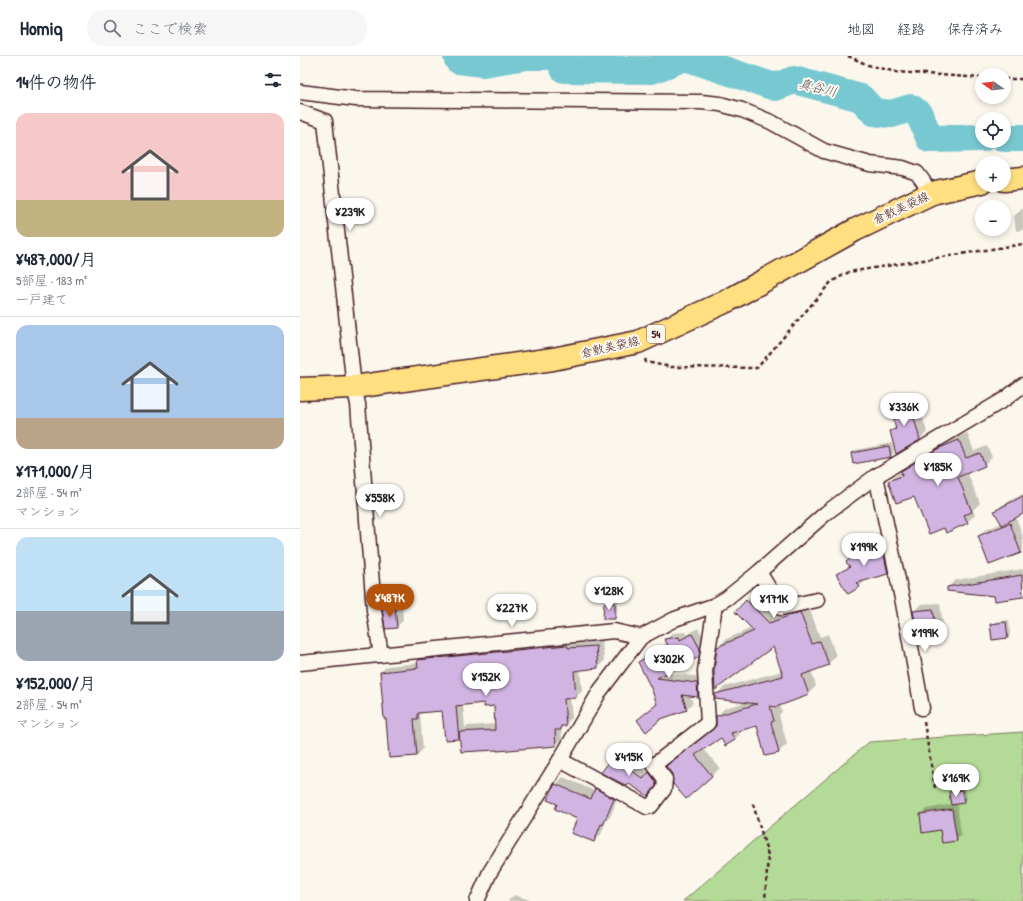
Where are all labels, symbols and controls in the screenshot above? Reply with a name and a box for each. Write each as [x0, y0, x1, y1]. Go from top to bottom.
search box [87, 10, 367, 46]
text: Homiq [20, 15, 63, 41]
icon: search [101, 17, 123, 39]
text: ここで検索 [133, 18, 208, 39]
text: 地図 [847, 19, 875, 38]
text: 経路 [897, 19, 925, 38]
text: 保存済み [947, 19, 1003, 38]
north arrow [975, 68, 1011, 104]
map controls [975, 68, 1011, 236]
icon: filters [262, 69, 284, 91]
text: 14件の物件 [16, 70, 97, 93]
water label: 真谷川 [797, 74, 839, 100]
button: locate [975, 112, 1011, 148]
icon: home [114, 139, 186, 211]
button: + [975, 156, 1011, 192]
street label: 倉敷美袋線 [870, 187, 932, 228]
pin: ¥239K [322, 198, 378, 232]
button: − [975, 200, 1011, 236]
text: ¥239K [335, 202, 365, 220]
text: ¥487,000/月 [16, 247, 97, 270]
text: 5部屋 · 183 m² [16, 271, 87, 289]
text: 一戸建て [16, 290, 68, 308]
road number: 54 [647, 325, 665, 343]
street label: 倉敷美袋線 [579, 331, 641, 362]
icon: home [114, 351, 186, 423]
pin: ¥336K [876, 393, 932, 427]
text: ¥336K [889, 397, 919, 415]
pin: ¥185K [910, 453, 966, 487]
text: ¥185K [924, 457, 952, 475]
text: ¥171,000/月 [16, 459, 95, 482]
text: 2部屋 · 54 m² [16, 483, 82, 501]
pin: ¥558K [352, 484, 408, 518]
text: ¥558K [365, 488, 395, 506]
text: マンション [16, 502, 80, 520]
pin: ¥199K [836, 533, 892, 567]
text: ¥199K [850, 537, 878, 555]
icon: home [114, 563, 186, 635]
pin: ¥128K [581, 577, 637, 611]
text: ¥128K [594, 581, 624, 599]
pin: ¥487K [362, 584, 418, 618]
pin: ¥171K [746, 585, 802, 619]
text: ¥487K [375, 588, 405, 606]
text: ¥171K [760, 589, 788, 607]
pin: ¥227K [484, 594, 540, 628]
text: ¥227K [496, 598, 528, 616]
pin: ¥199K [897, 619, 953, 653]
text: ¥199K [911, 623, 939, 641]
pin: ¥302K [641, 645, 697, 679]
text: ¥302K [654, 649, 684, 667]
pin: ¥152K [458, 663, 514, 697]
text: ¥152K [471, 667, 501, 685]
text: ¥152,000/月 [16, 671, 96, 694]
text: 2部屋 · 54 m² [16, 695, 82, 713]
text: マンション [16, 714, 80, 732]
pin: ¥415K [601, 743, 657, 777]
text: ¥415K [615, 747, 643, 765]
pin: ¥169K [928, 764, 984, 798]
text: ¥169K [942, 768, 970, 786]

